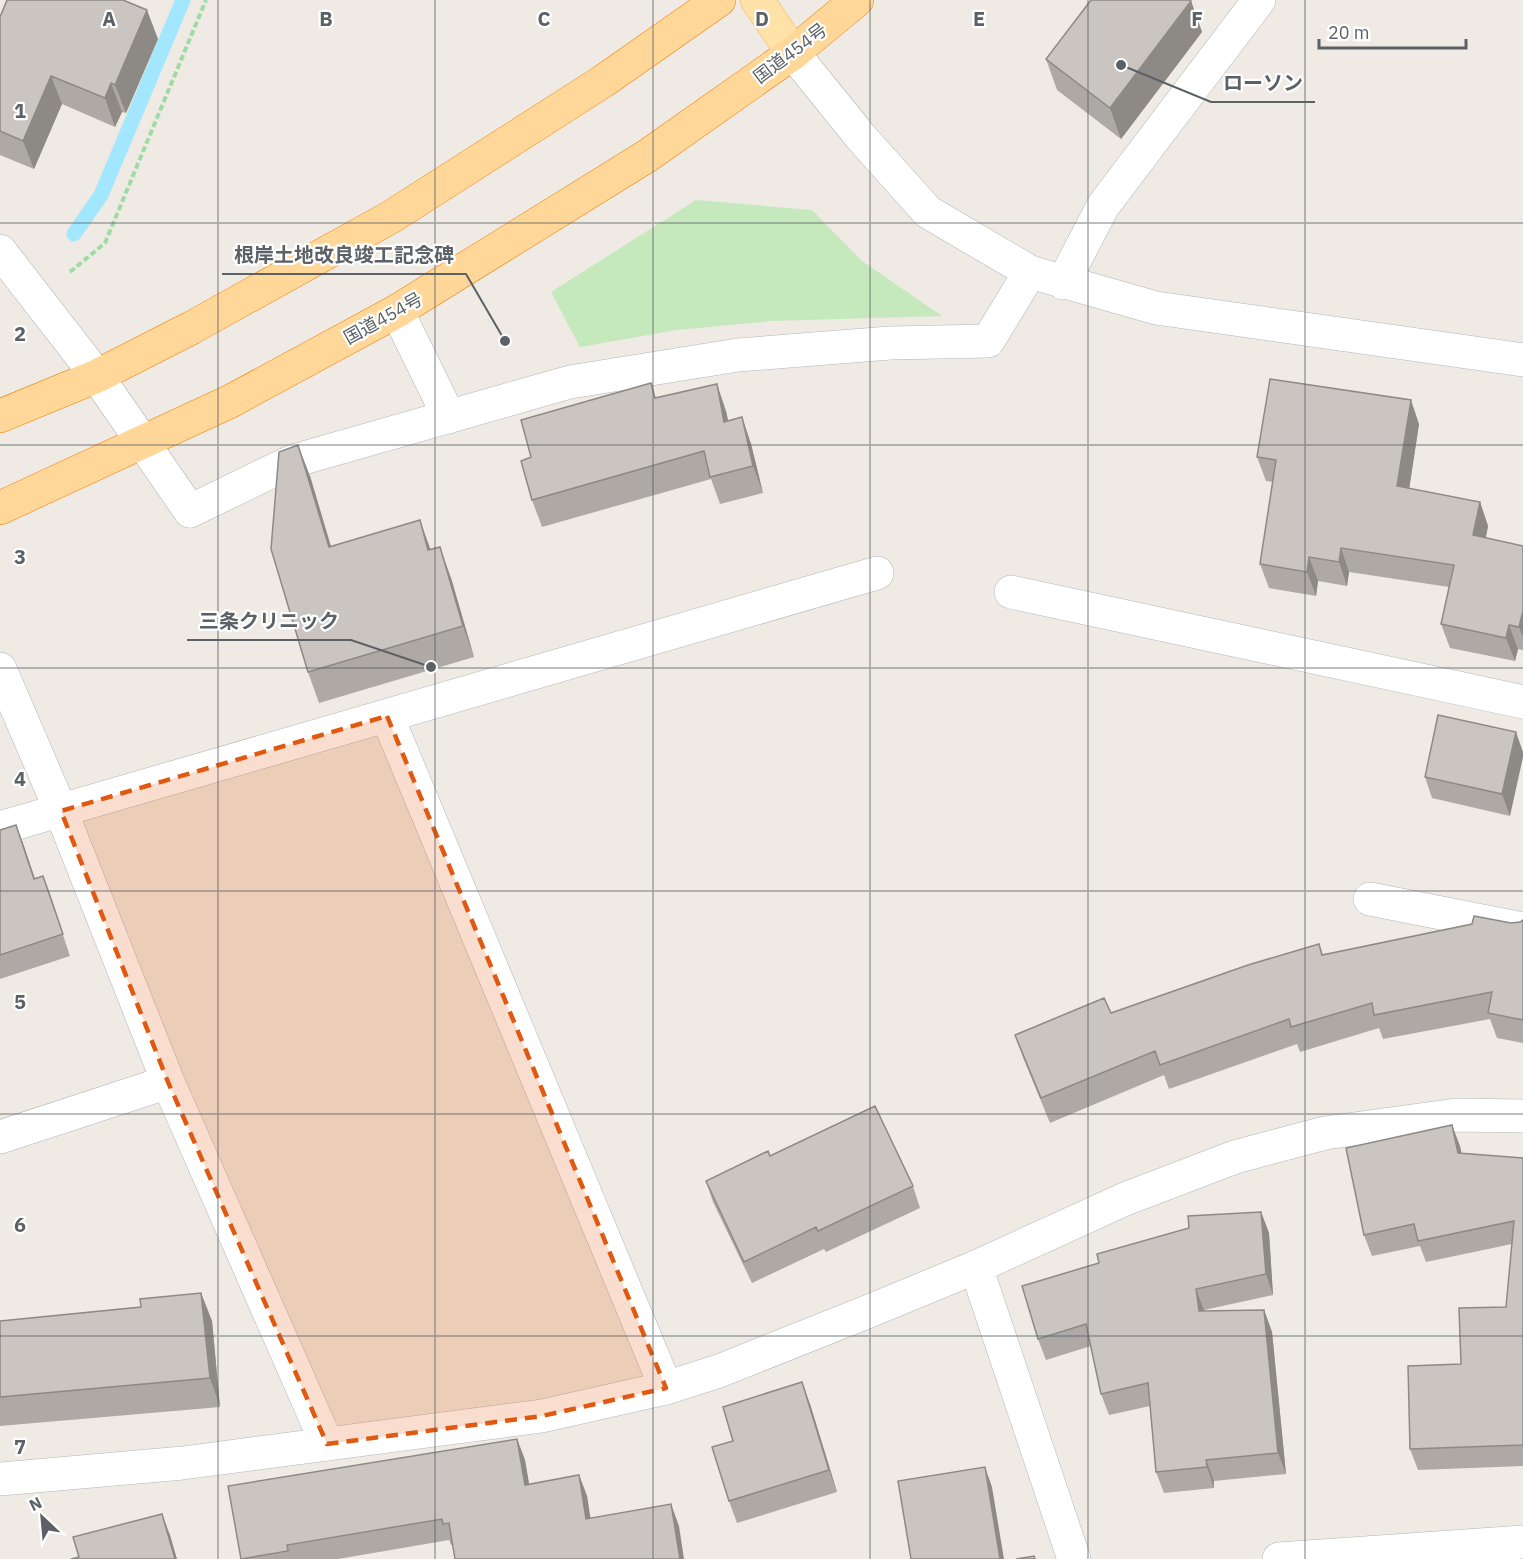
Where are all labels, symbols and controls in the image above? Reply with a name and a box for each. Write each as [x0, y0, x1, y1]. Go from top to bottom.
text: A [102, 5, 116, 32]
text: B [319, 5, 333, 32]
text: C [537, 5, 551, 32]
text: D [755, 5, 769, 32]
text: E [973, 5, 985, 32]
text: F [1191, 5, 1203, 32]
scale bar [1319, 12, 1466, 50]
street label: 国道454号 [749, 18, 831, 88]
text: 20 m [1328, 21, 1370, 44]
callout: ローソン [1211, 64, 1315, 102]
text: ローソン [1223, 69, 1303, 96]
text: 1 [14, 97, 26, 124]
callout: 根岸土地改良竣工記念碑 [222, 236, 466, 274]
text: 根岸土地改良竣工記念碑 [234, 241, 454, 268]
street label: 国道454号 [340, 287, 426, 349]
text: 2 [14, 320, 26, 347]
text: 3 [14, 543, 26, 570]
callout: 三条クリニック [187, 602, 351, 640]
text: 三条クリニック [199, 607, 339, 634]
text: 4 [14, 765, 26, 792]
text: 5 [14, 988, 26, 1015]
text: 6 [14, 1211, 26, 1238]
text: 7 [14, 1433, 26, 1460]
north arrow [12, 1487, 72, 1547]
text: N [26, 1492, 45, 1515]

